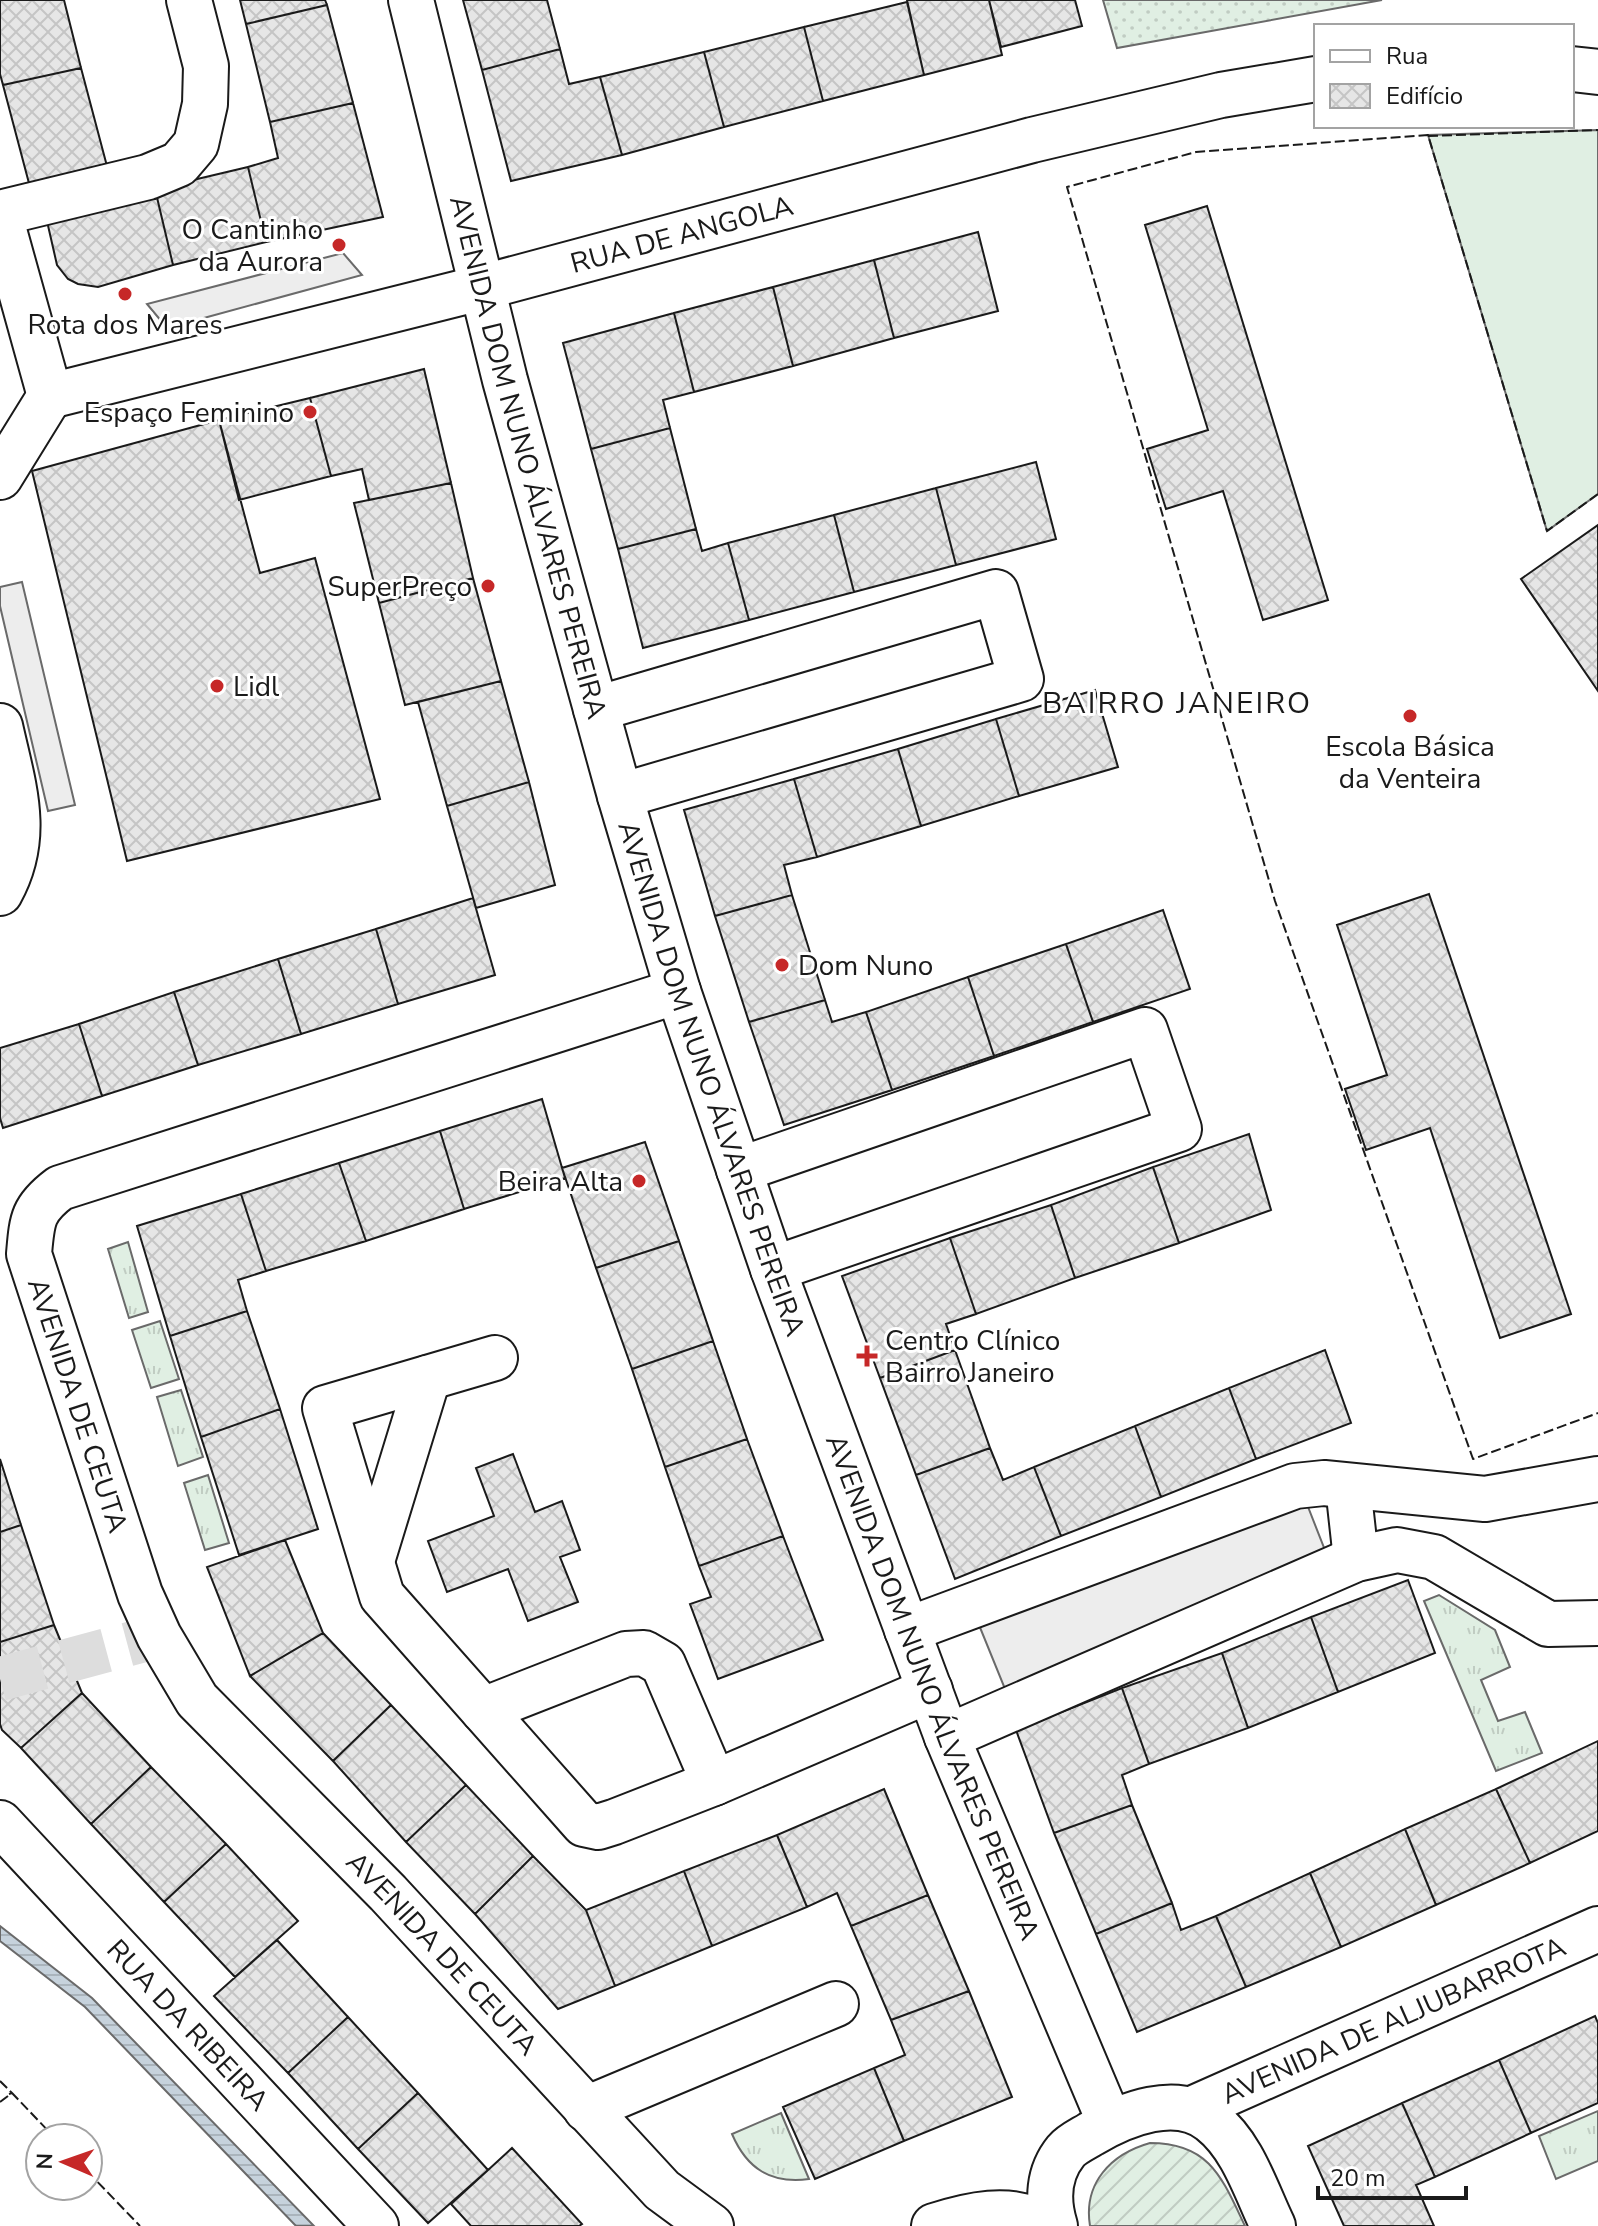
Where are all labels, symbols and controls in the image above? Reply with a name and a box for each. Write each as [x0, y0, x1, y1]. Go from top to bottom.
legend [1314, 24, 1574, 128]
text: Rua [1386, 40, 1428, 72]
text: Edifício [1386, 80, 1463, 112]
street label: RUA DE ANGOLA [566, 187, 797, 283]
street label: AVENIDA DOM NUNO ÁLVARES PEREIRA [440, 192, 616, 723]
place label: O Cantinho da Aurora [182, 211, 323, 281]
marker: O Cantinho da Aurora [330, 236, 348, 254]
marker: Rota dos Mares [116, 285, 134, 303]
place label: Rota dos Mares [27, 306, 223, 344]
place label: Espaço Feminino [84, 394, 294, 432]
marker: Espaço Feminino [301, 403, 319, 421]
place label: SuperPreço [327, 568, 472, 606]
marker: SuperPreço [479, 577, 497, 595]
place label: Lidl [233, 668, 280, 706]
marker: Lidl [208, 677, 226, 695]
district label: BAIRRO JANEIRO [1042, 683, 1312, 724]
marker: Escola Básica da Venteira [1401, 707, 1419, 725]
place label: Escola Básica da Venteira [1325, 728, 1495, 798]
street label: AVENIDA DOM NUNO ÁLVARES PEREIRA [609, 817, 814, 1341]
place label: Dom Nuno [798, 947, 933, 985]
marker: Dom Nuno [773, 956, 791, 974]
place label: Beira Alta [498, 1163, 623, 1201]
marker: Beira Alta [630, 1172, 648, 1190]
street label: AVENIDA DE CEUTA [18, 1273, 137, 1537]
place label: Centro Clínico Bairro Janeiro [885, 1322, 1060, 1392]
marker: Centro Clínico Bairro Janeiro [856, 1345, 878, 1367]
street label: AVENIDA DOM NUNO ÁLVARES PEREIRA [816, 1429, 1049, 1946]
street label: AVENIDA DE CEUTA [337, 1844, 546, 2064]
street label: AVENIDA DE ALJUBARROTA [1215, 1928, 1572, 2114]
street label: RUA DA RIBEIRA [98, 1931, 277, 2120]
north arrow [24, 2122, 104, 2202]
scale bar [1318, 2150, 1466, 2200]
text: N [30, 2153, 60, 2170]
text: 20 m [1330, 2162, 1386, 2194]

